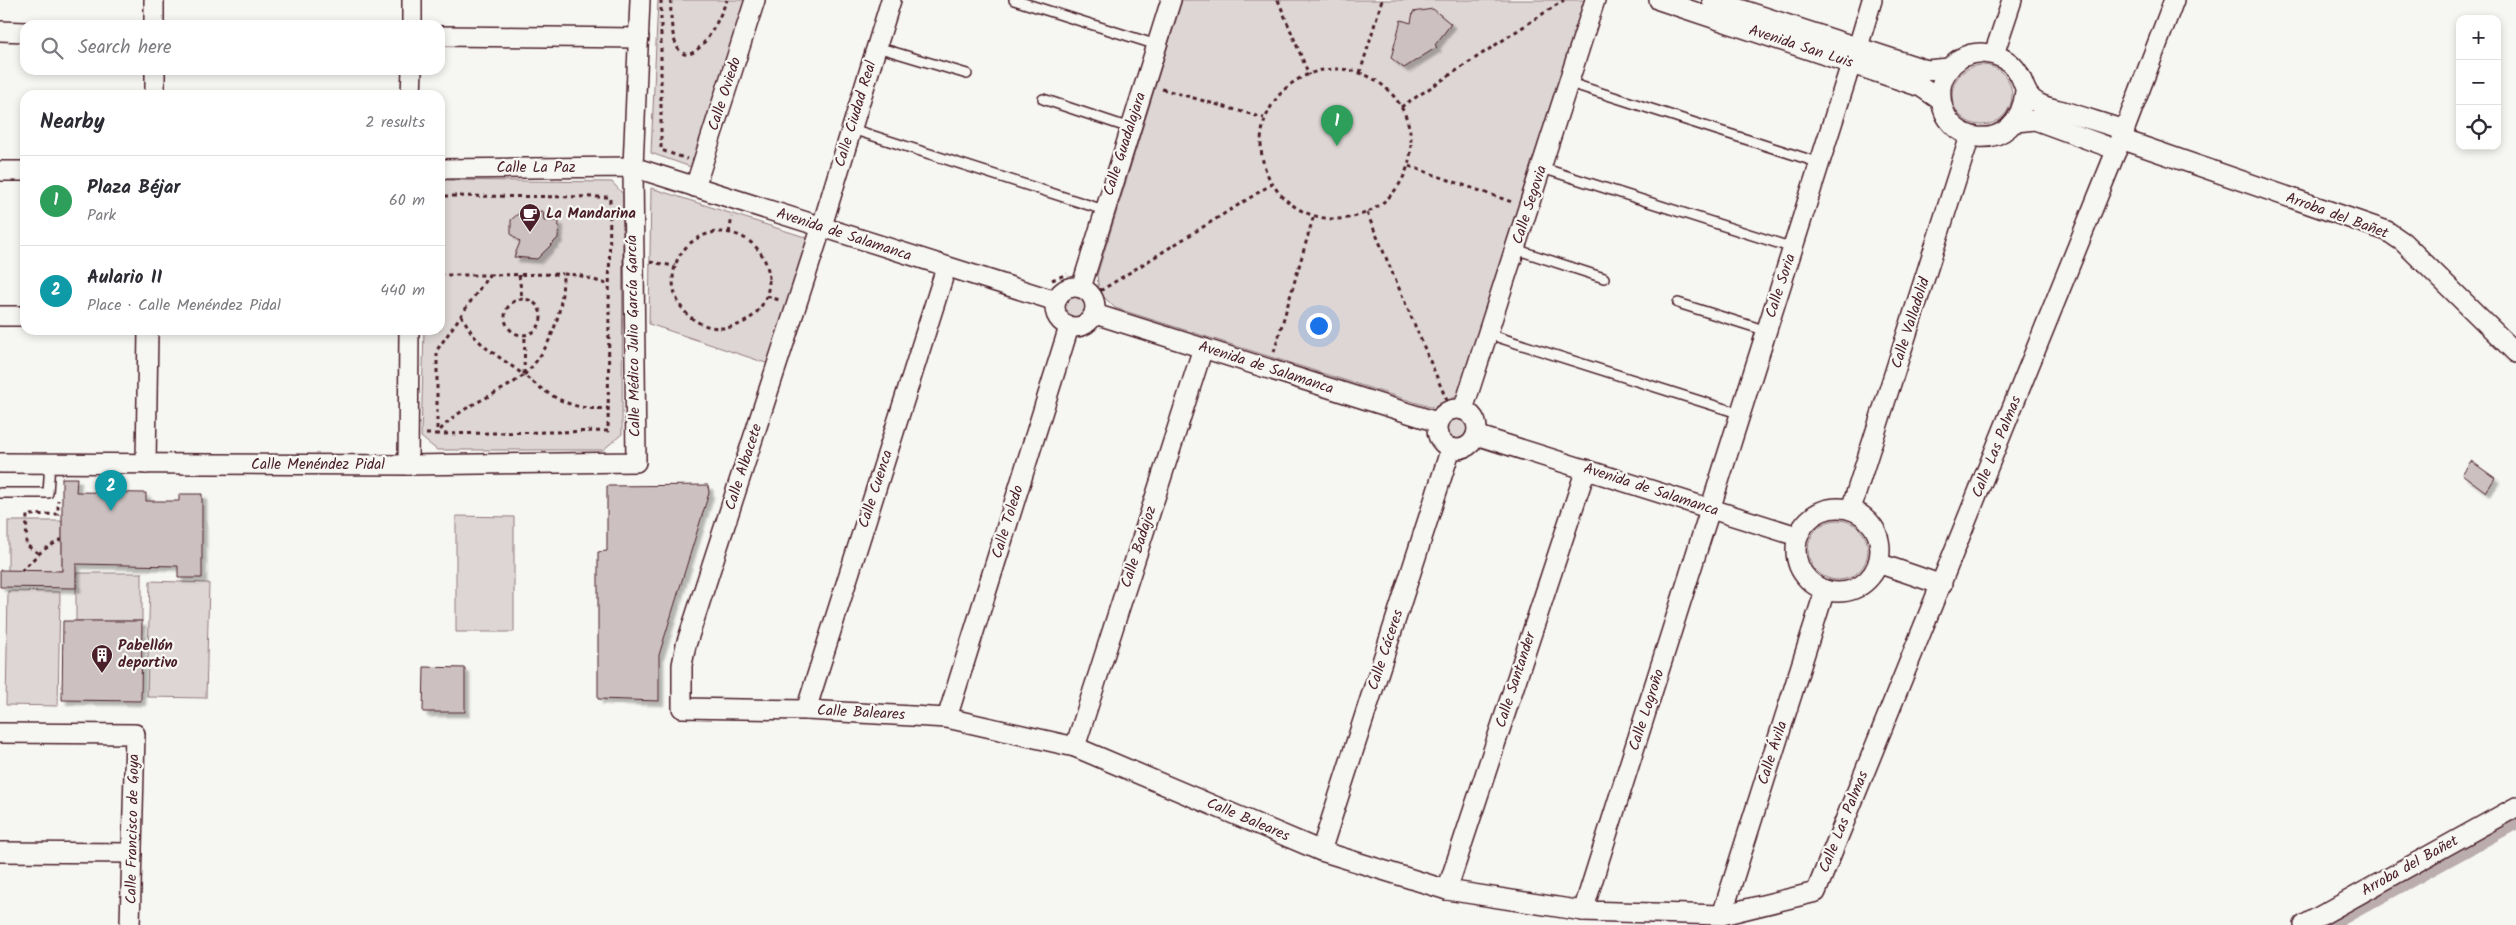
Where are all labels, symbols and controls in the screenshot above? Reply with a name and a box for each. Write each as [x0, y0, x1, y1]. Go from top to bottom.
map controls [2456, 15, 2501, 150]
button: + [2456, 15, 2501, 60]
street label: Avenida San Luis [1746, 19, 1857, 75]
search box [20, 20, 445, 75]
text: Search here [78, 33, 172, 63]
icon: search [38, 34, 66, 62]
street label: Calle Oviedo [702, 54, 748, 134]
street label: Calle Ciudad Real [828, 58, 884, 170]
button: − [2456, 60, 2501, 105]
street label: Calle Guadalajara [1097, 89, 1153, 199]
pin: 1 [1321, 105, 1353, 146]
button: locate [2456, 105, 2501, 150]
text: Nearby [40, 106, 105, 139]
text: 2 results [365, 110, 425, 135]
street label: Calle La Paz [496, 156, 576, 180]
street label: Calle Segovia [1506, 162, 1554, 248]
text: Plaza Béjar [87, 173, 180, 203]
street label: Arroba del Bañet [2282, 186, 2392, 246]
text: 1 [54, 188, 58, 213]
text: 60 m [389, 188, 425, 213]
cafe icon: La Mandarina [518, 202, 542, 233]
place label: La Mandarina [546, 202, 636, 226]
street label: Avenida de Salamanca [773, 202, 915, 268]
text: Park [87, 203, 116, 228]
street label: Calle Médico Julio García García [620, 235, 648, 437]
street label: Calle Soria [1759, 251, 1803, 321]
text: Aulario II [87, 263, 163, 293]
street label: Calle Valladolid [1885, 274, 1937, 372]
text: 2 [51, 278, 61, 303]
text: 440 m [380, 278, 425, 303]
text: Place · Calle Menéndez Pidal [87, 293, 281, 318]
your location [1306, 313, 1332, 339]
street label: Avenida de Salamanca [1195, 335, 1337, 401]
street label: Calle Las Palmas [1966, 392, 2029, 502]
street label: Calle Albacete [719, 420, 769, 513]
street label: Calle Cuenca [852, 447, 900, 531]
street label: Calle Menéndez Pidal [251, 453, 385, 477]
street label: Avenida de Salamanca [1580, 457, 1722, 523]
pin: 2 [95, 470, 127, 511]
street label: Calle Toledo [985, 482, 1031, 562]
street label: Calle Badajoz [1115, 503, 1164, 591]
street label: Calle Cáceres [1362, 606, 1411, 694]
street label: Calle Santander [1489, 628, 1543, 731]
place label: Pabellón deportivo [118, 634, 178, 675]
building icon: Pabellón deportivo [90, 643, 114, 674]
street label: Calle Logroño [1622, 666, 1672, 754]
street label: Calle Baleares [816, 699, 906, 727]
street label: Calle Ávila [1751, 718, 1795, 788]
street label: Calle Francisco de Goya [120, 754, 146, 904]
street label: Calle Las Palmas [1813, 767, 1876, 877]
street label: Calle Baleares [1203, 792, 1294, 849]
street label: Arroba del Bañet [2357, 829, 2463, 903]

